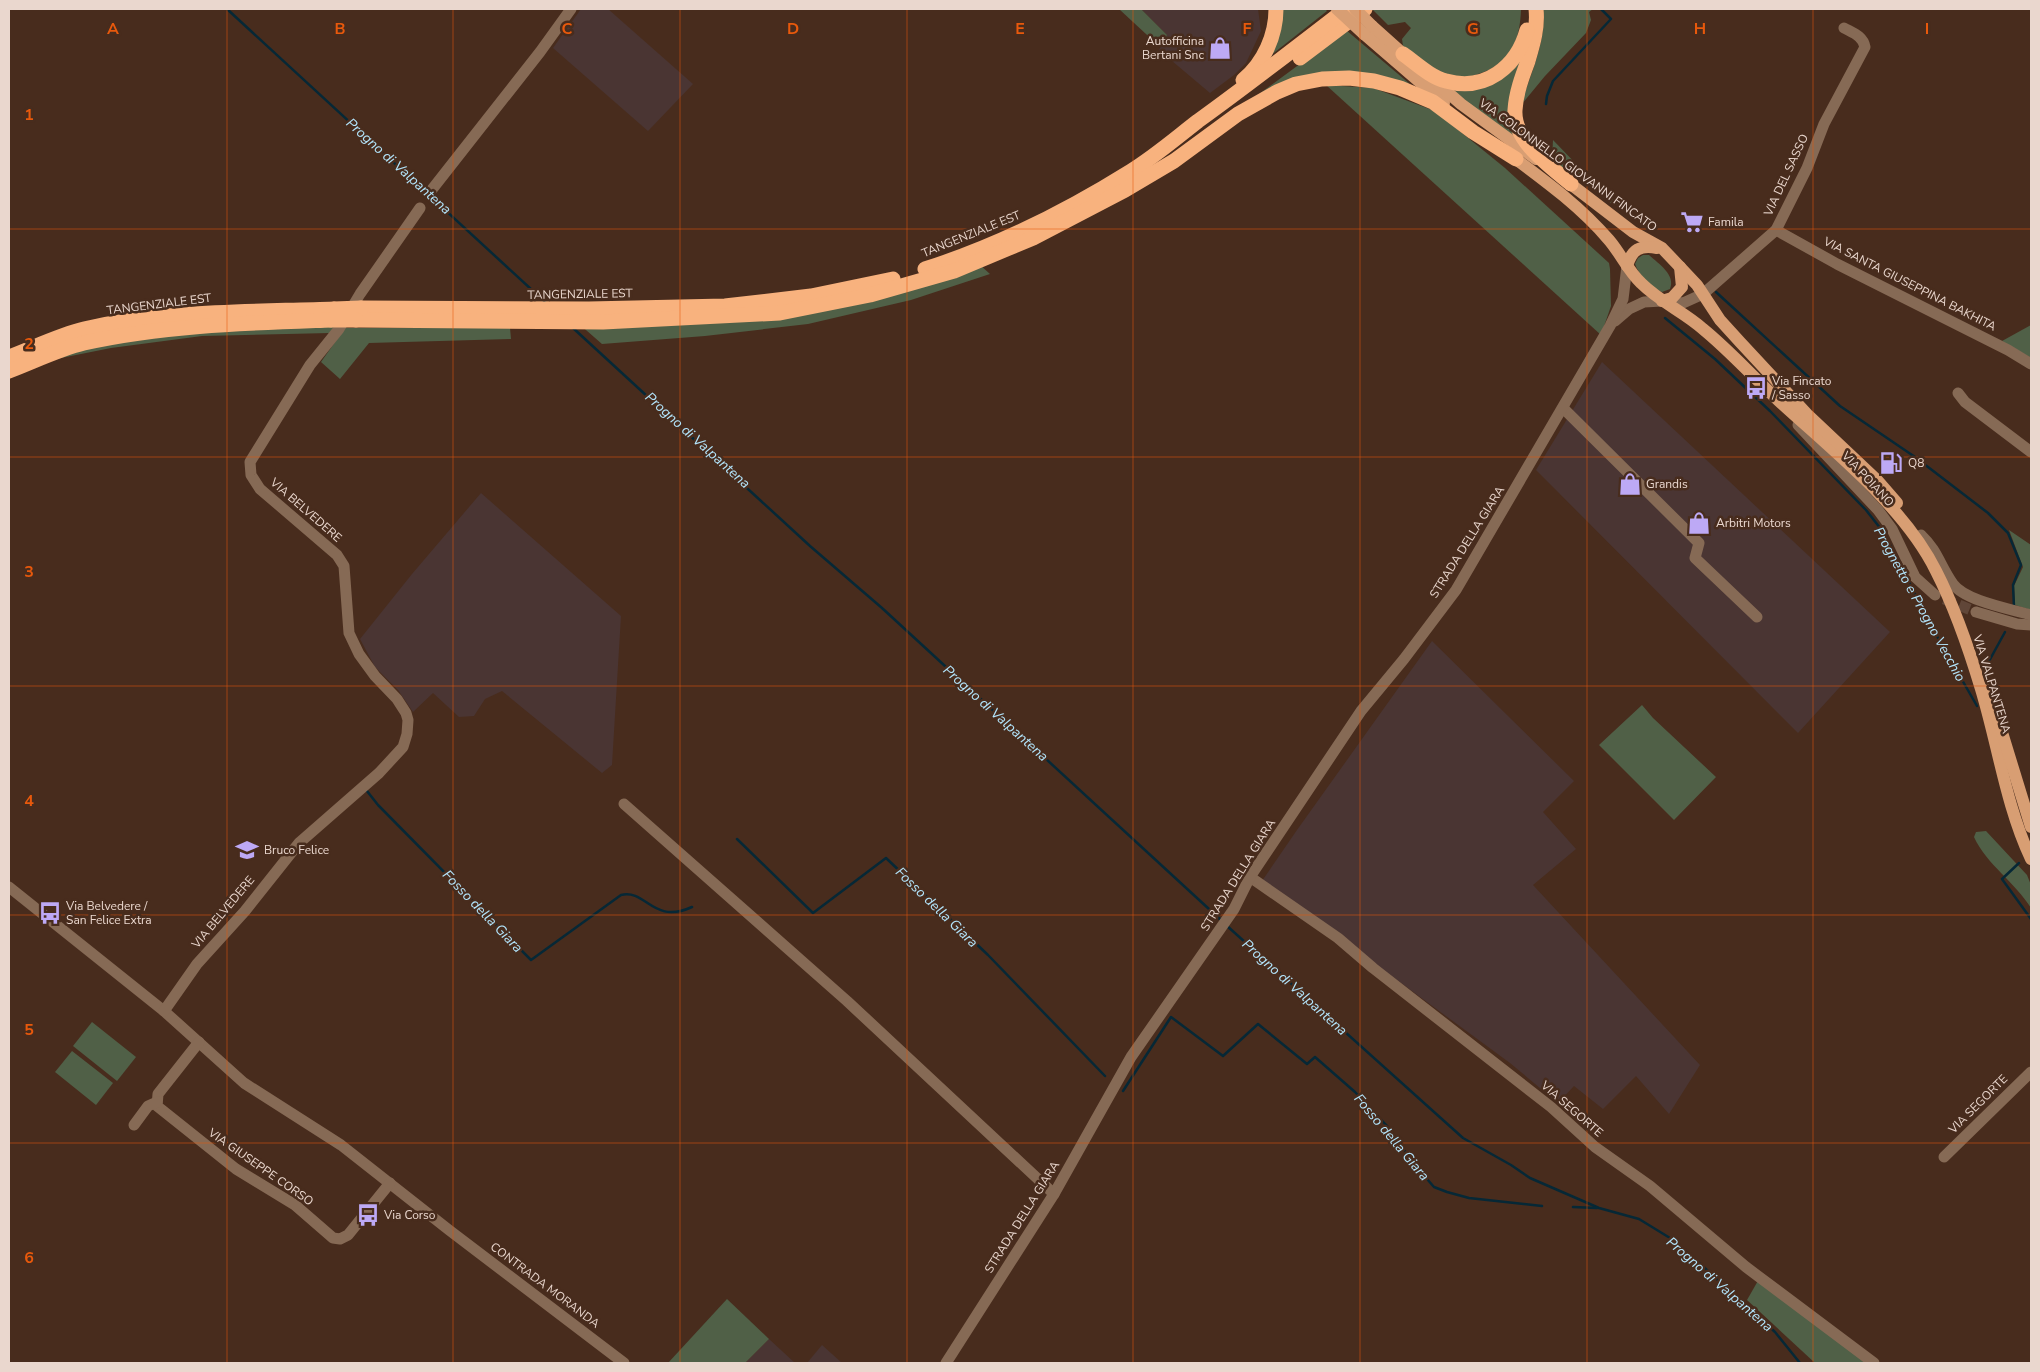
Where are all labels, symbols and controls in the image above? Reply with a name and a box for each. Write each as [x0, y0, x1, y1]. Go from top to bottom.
text: A [107, 18, 119, 40]
text: B [334, 18, 346, 40]
text: C [562, 18, 573, 40]
text: D [787, 18, 799, 40]
text: E [1015, 18, 1025, 40]
text: F [1243, 18, 1252, 40]
text: G [1467, 18, 1479, 40]
text: H [1694, 18, 1706, 40]
text: I [1925, 18, 1929, 40]
place label: Autofficina Bertani Snc [1142, 33, 1204, 63]
shop icon: Autofficina Bertani Snc [1207, 35, 1233, 61]
street label: VIA COLONNELLO GIOVANNI FINCATO [1475, 94, 1660, 235]
text: 1 [24, 104, 34, 126]
water label: Progno di Valpantena [342, 114, 455, 219]
street label: VIA DEL SASSO [1760, 131, 1812, 219]
street label: TANGENZIALE EST [919, 207, 1024, 261]
supermarket icon: Famila [1679, 209, 1705, 235]
place label: Famila [1708, 214, 1744, 230]
street label: VIA SANTA GIUSEPPINA BAKHITA [1820, 233, 1999, 335]
street label: TANGENZIALE EST [527, 285, 634, 303]
street label: TANGENZIALE EST [106, 290, 213, 318]
text: 2 [24, 333, 34, 355]
place label: Via Fincato / Sasso [1771, 373, 1832, 403]
bus stop icon: Via Fincato / Sasso [1743, 375, 1769, 401]
water label: Progno di Valpantena [641, 388, 754, 493]
street label: VIA POIANO [1838, 447, 1898, 510]
fuel station icon: Q8 [1878, 450, 1904, 476]
place label: Q8 [1908, 455, 1924, 471]
shop icon: Grandis [1617, 471, 1643, 497]
street label: VIA BELVEDERE [266, 474, 345, 546]
place label: Grandis [1646, 476, 1688, 492]
street label: STRADA DELLA GIARA [1426, 483, 1508, 601]
shop icon: Arbitri Motors [1686, 510, 1712, 536]
place label: Arbitri Motors [1716, 515, 1791, 531]
water label: Prognetto e Progno Vecchio [1869, 524, 1970, 685]
text: 3 [24, 561, 34, 583]
street label: VIA VALPANTENA [1969, 632, 2015, 735]
water label: Progno di Valpantena [939, 661, 1052, 766]
text: 4 [24, 790, 34, 812]
street label: STRADA DELLA GIARA [1197, 816, 1279, 934]
school or university icon: Bruco Felice [234, 837, 260, 863]
place label: Bruco Felice [264, 842, 329, 858]
water label: Fosso della Giara [891, 863, 982, 952]
water label: Fosso della Giara [438, 866, 527, 957]
street label: VIA BELVEDERE [187, 872, 258, 952]
place label: Via Belvedere / San Felice Extra [65, 898, 152, 928]
bus stop icon: Via Belvedere / San Felice Extra [37, 900, 63, 926]
water label: Progno di Valpantena [1238, 935, 1351, 1040]
text: 5 [24, 1019, 34, 1041]
street label: VIA SEGORTE [1944, 1071, 2011, 1138]
street label: VIA SEGORTE [1537, 1077, 1606, 1140]
water label: Fosso della Giara [1350, 1090, 1434, 1185]
street label: VIA GIUSEPPE CORSO [204, 1124, 317, 1209]
street label: STRADA DELLA GIARA [981, 1158, 1063, 1276]
bus stop icon: Via Corso [355, 1202, 381, 1228]
place label: Via Corso [383, 1207, 436, 1223]
water label: Progno di Valpantena [1662, 1233, 1777, 1336]
street label: CONTRADA MORANDA [487, 1239, 603, 1332]
text: 6 [24, 1247, 34, 1269]

